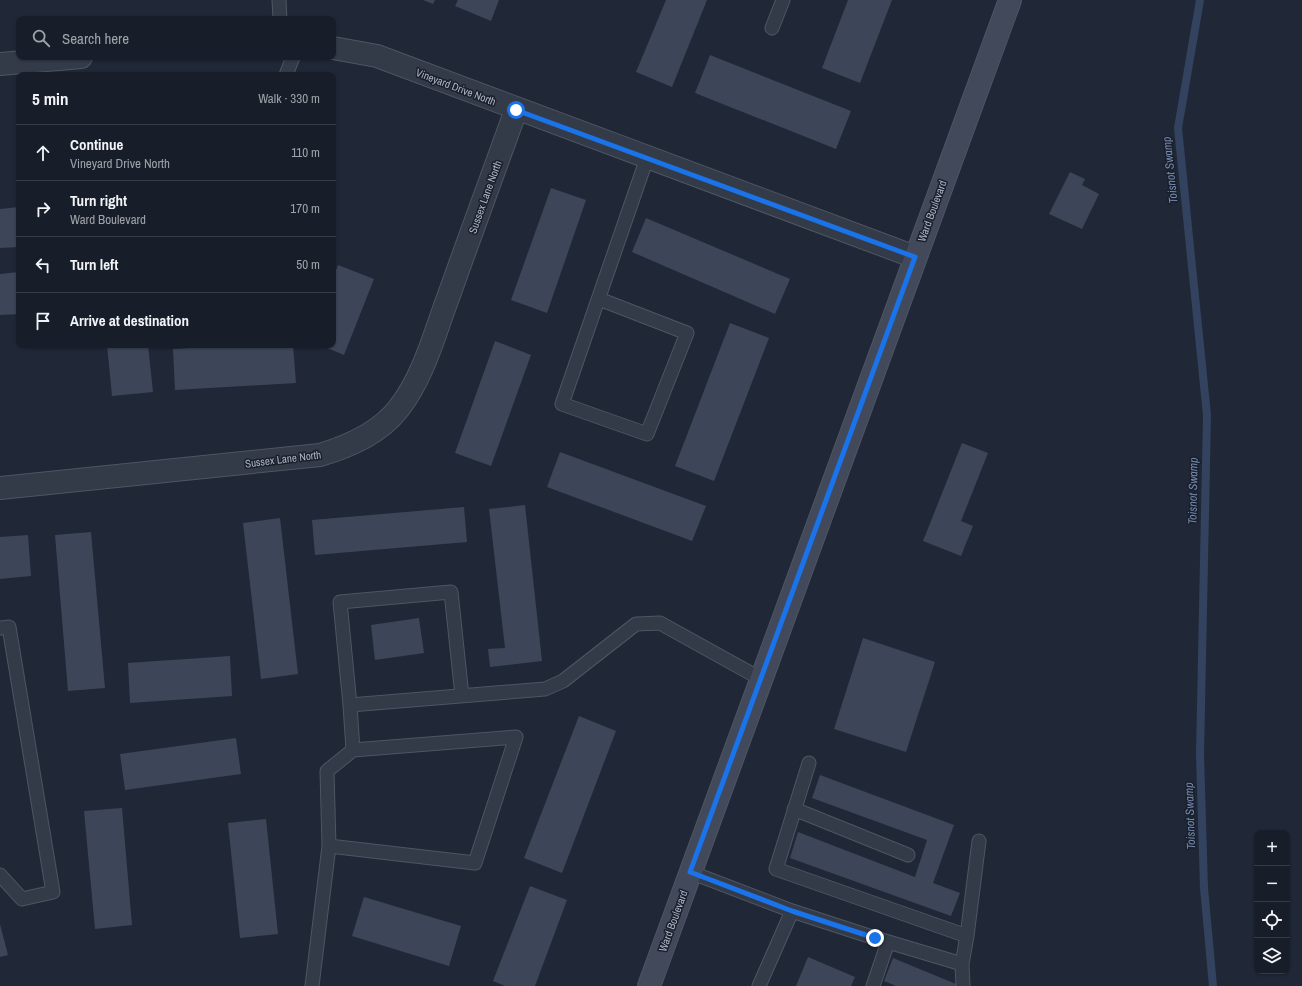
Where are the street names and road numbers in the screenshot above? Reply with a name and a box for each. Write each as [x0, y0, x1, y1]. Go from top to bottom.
street label: Vineyard Drive North [414, 65, 498, 109]
street label: Sussex Lane North [465, 159, 505, 235]
street label: Ward Boulevard [914, 178, 950, 244]
street label: Sussex Lane North [244, 447, 322, 471]
street label: Ward Boulevard [655, 888, 691, 954]

